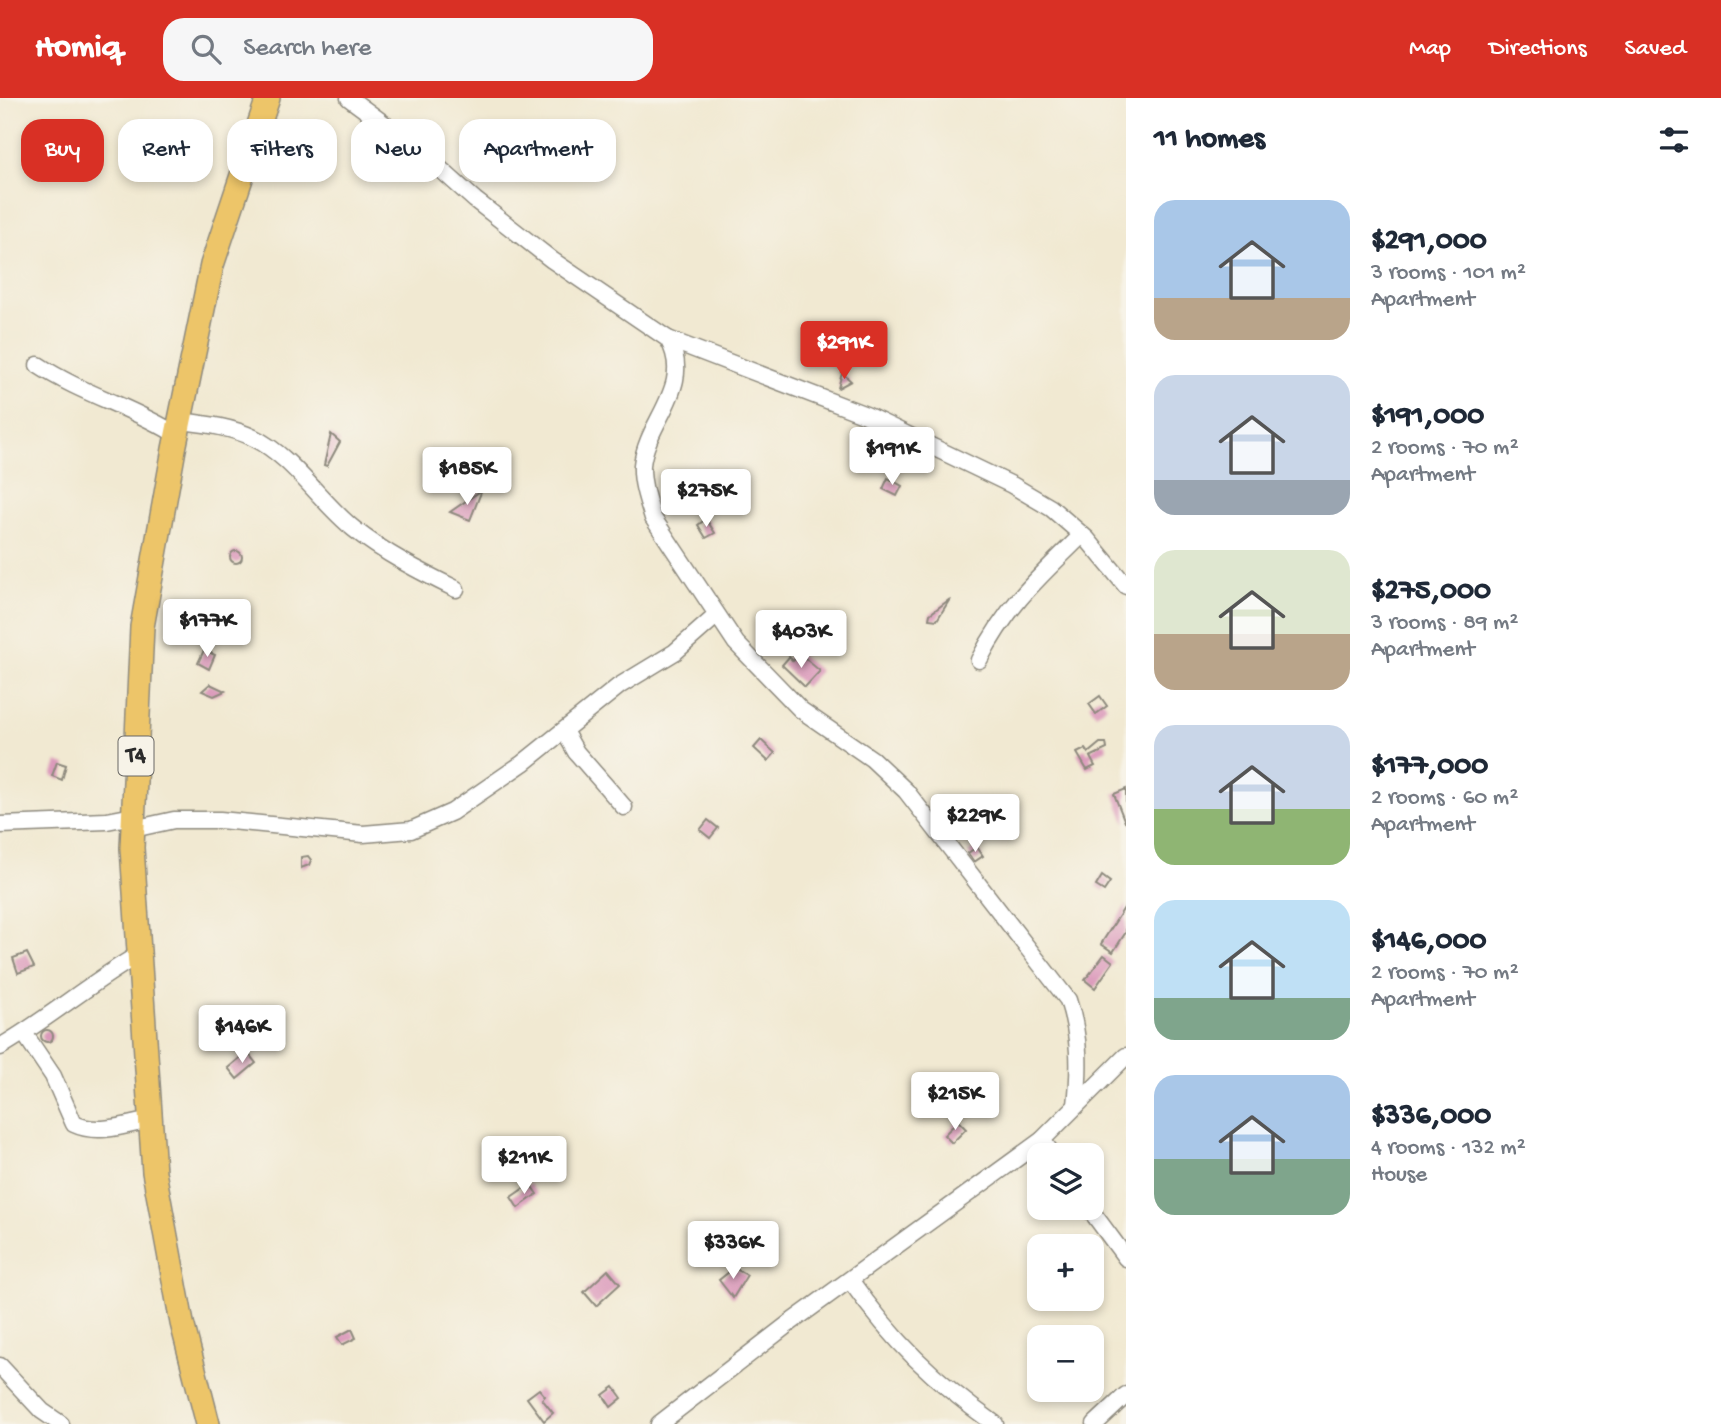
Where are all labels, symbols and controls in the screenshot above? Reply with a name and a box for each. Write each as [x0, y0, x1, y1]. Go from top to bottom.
search box [163, 18, 653, 81]
text: Homiq [35, 30, 121, 68]
icon: search [187, 30, 225, 68]
text: Search here [243, 34, 371, 65]
text: Map [1409, 35, 1451, 64]
text: Directions [1489, 35, 1587, 64]
text: Saved [1625, 35, 1686, 64]
chip: Buy [21, 119, 104, 182]
chip: Rent [118, 119, 213, 182]
chip: Filters [227, 119, 337, 182]
chip: New [351, 119, 445, 182]
chip: Apartment [459, 119, 616, 182]
icon: filters [1655, 121, 1693, 159]
text: 11 homes [1154, 123, 1265, 158]
text: $291,000 [1371, 225, 1487, 260]
icon: home [1210, 228, 1294, 312]
text: 3 rooms · 101 m² [1371, 260, 1526, 287]
text: Apartment [1371, 287, 1475, 314]
pin: $291K [795, 322, 893, 381]
text: $291K [816, 330, 872, 357]
text: $191,000 [1371, 400, 1484, 435]
icon: home [1210, 403, 1294, 487]
pin: $191K [843, 428, 941, 487]
text: 2 rooms · 70 m² [1371, 435, 1519, 462]
text: $191K [865, 436, 919, 463]
pin: $185K [418, 448, 516, 507]
text: $185K [439, 456, 495, 483]
text: Apartment [1371, 462, 1475, 489]
pin: $275K [657, 470, 755, 529]
text: $275K [677, 478, 735, 505]
text: $275,000 [1371, 575, 1491, 610]
icon: home [1210, 578, 1294, 662]
pin: $177K [158, 600, 256, 659]
text: $177K [179, 608, 235, 635]
pin: $403K [752, 610, 850, 670]
text: 3 rooms · 89 m² [1371, 610, 1518, 637]
text: $403K [772, 619, 830, 646]
text: Apartment [1371, 637, 1475, 664]
road number: T4 [118, 736, 154, 776]
text: $177,000 [1371, 750, 1488, 785]
icon: home [1210, 753, 1294, 837]
text: 2 rooms · 60 m² [1371, 785, 1518, 812]
pin: $229K [926, 794, 1024, 854]
text: $229K [946, 803, 1004, 830]
text: Apartment [1371, 812, 1475, 839]
text: $146,000 [1371, 925, 1487, 960]
icon: home [1210, 928, 1294, 1012]
text: 2 rooms · 70 m² [1371, 960, 1519, 987]
text: Apartment [1371, 987, 1475, 1014]
pin: $146K [193, 1006, 291, 1065]
text: $146K [215, 1014, 269, 1041]
pin: $215K [906, 1072, 1004, 1132]
text: $215K [927, 1081, 983, 1108]
text: $336,000 [1371, 1100, 1491, 1135]
icon: home [1210, 1103, 1294, 1187]
text: 4 rooms · 132 m² [1371, 1135, 1526, 1162]
pin: $211K [475, 1136, 573, 1196]
map controls [1027, 1143, 1104, 1402]
button: layers [1027, 1143, 1104, 1220]
text: $211K [498, 1145, 550, 1172]
text: House [1371, 1162, 1427, 1189]
pin: $336K [684, 1222, 782, 1281]
text: $336K [704, 1230, 762, 1257]
button: + [1027, 1234, 1104, 1311]
button: − [1027, 1325, 1104, 1402]

